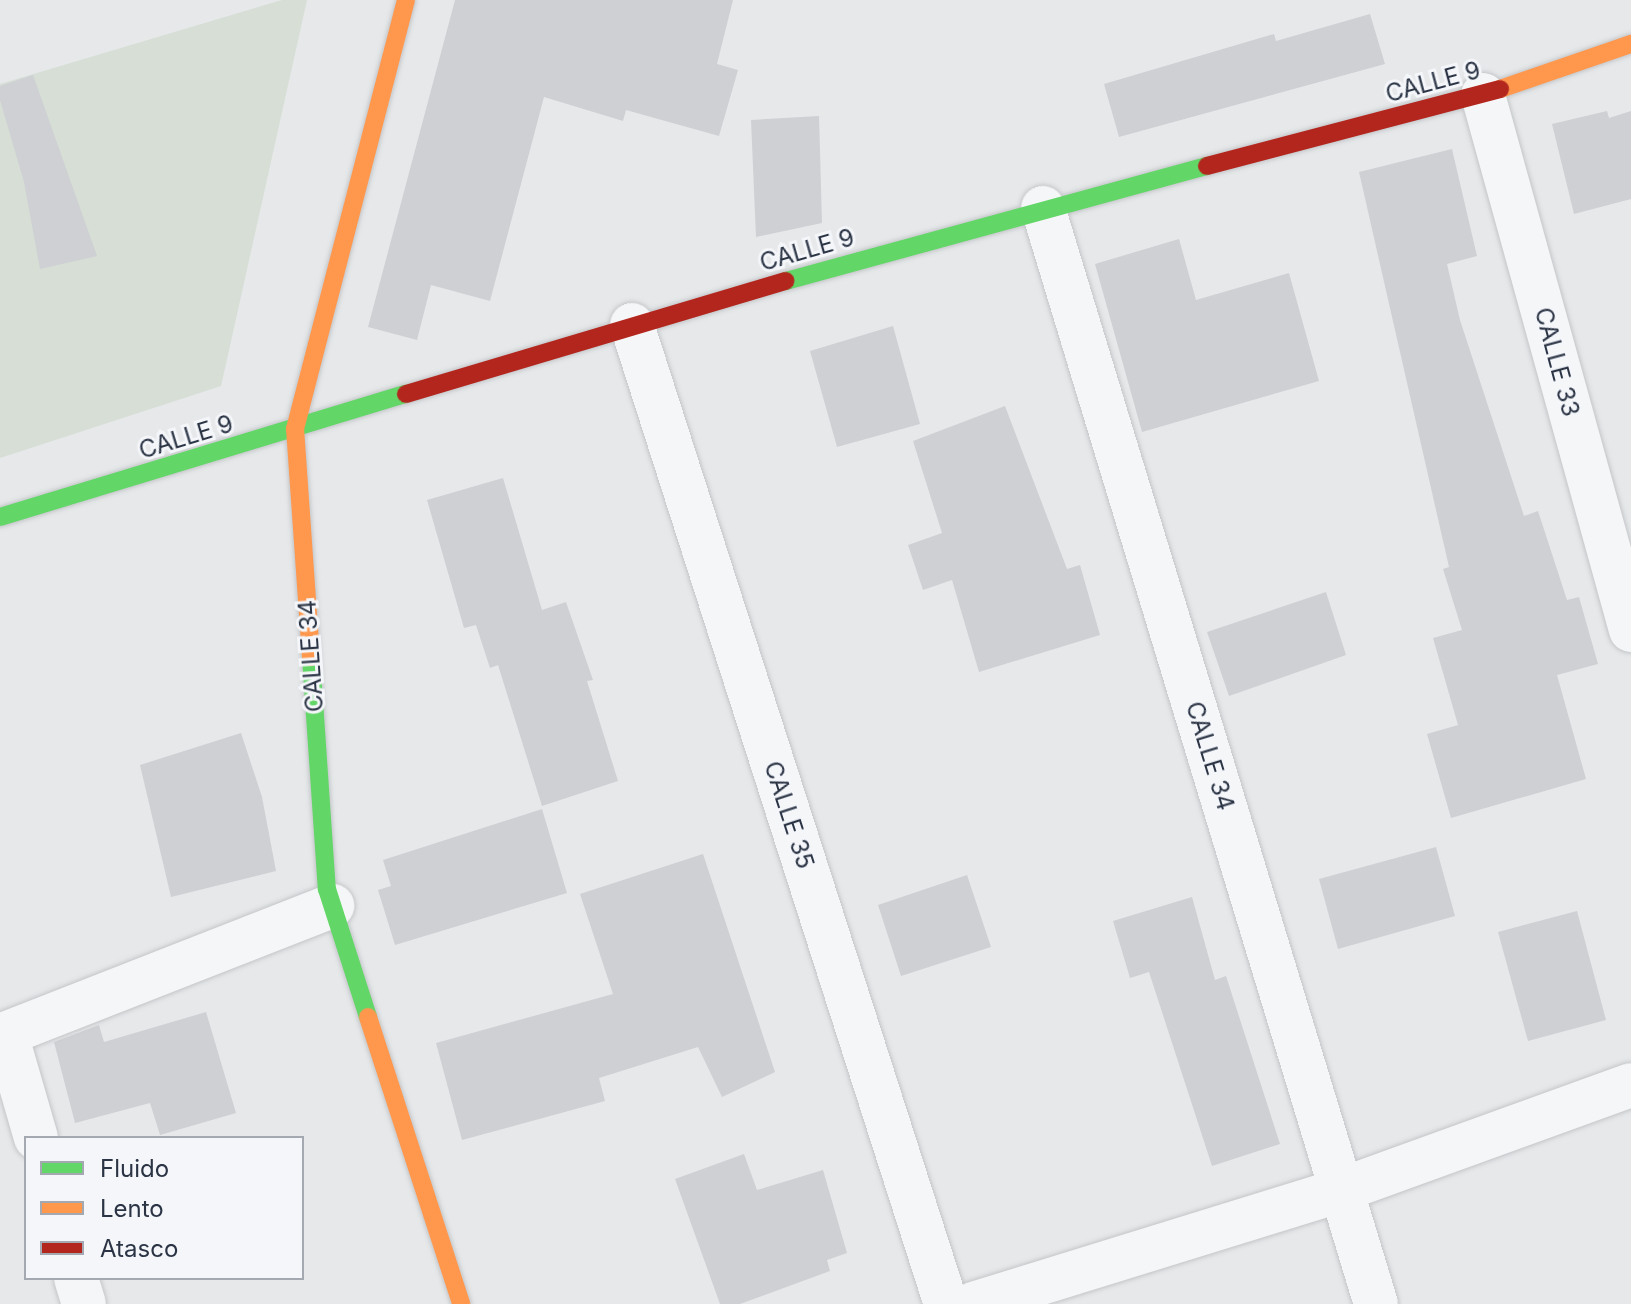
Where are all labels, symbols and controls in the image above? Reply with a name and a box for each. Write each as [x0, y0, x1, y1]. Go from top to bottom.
street label: CALLE 9 [1383, 56, 1483, 108]
street label: CALLE 9 [756, 223, 858, 277]
street label: CALLE 33 [1529, 304, 1585, 420]
street label: CALLE 9 [135, 409, 237, 465]
street label: CALLE 34 [293, 599, 329, 713]
street label: CALLE 34 [1180, 698, 1240, 814]
street label: CALLE 35 [758, 758, 820, 872]
legend [24, 1136, 304, 1280]
text: Fluido [100, 1154, 169, 1183]
text: Lento [100, 1194, 164, 1223]
text: Atasco [100, 1234, 178, 1263]

